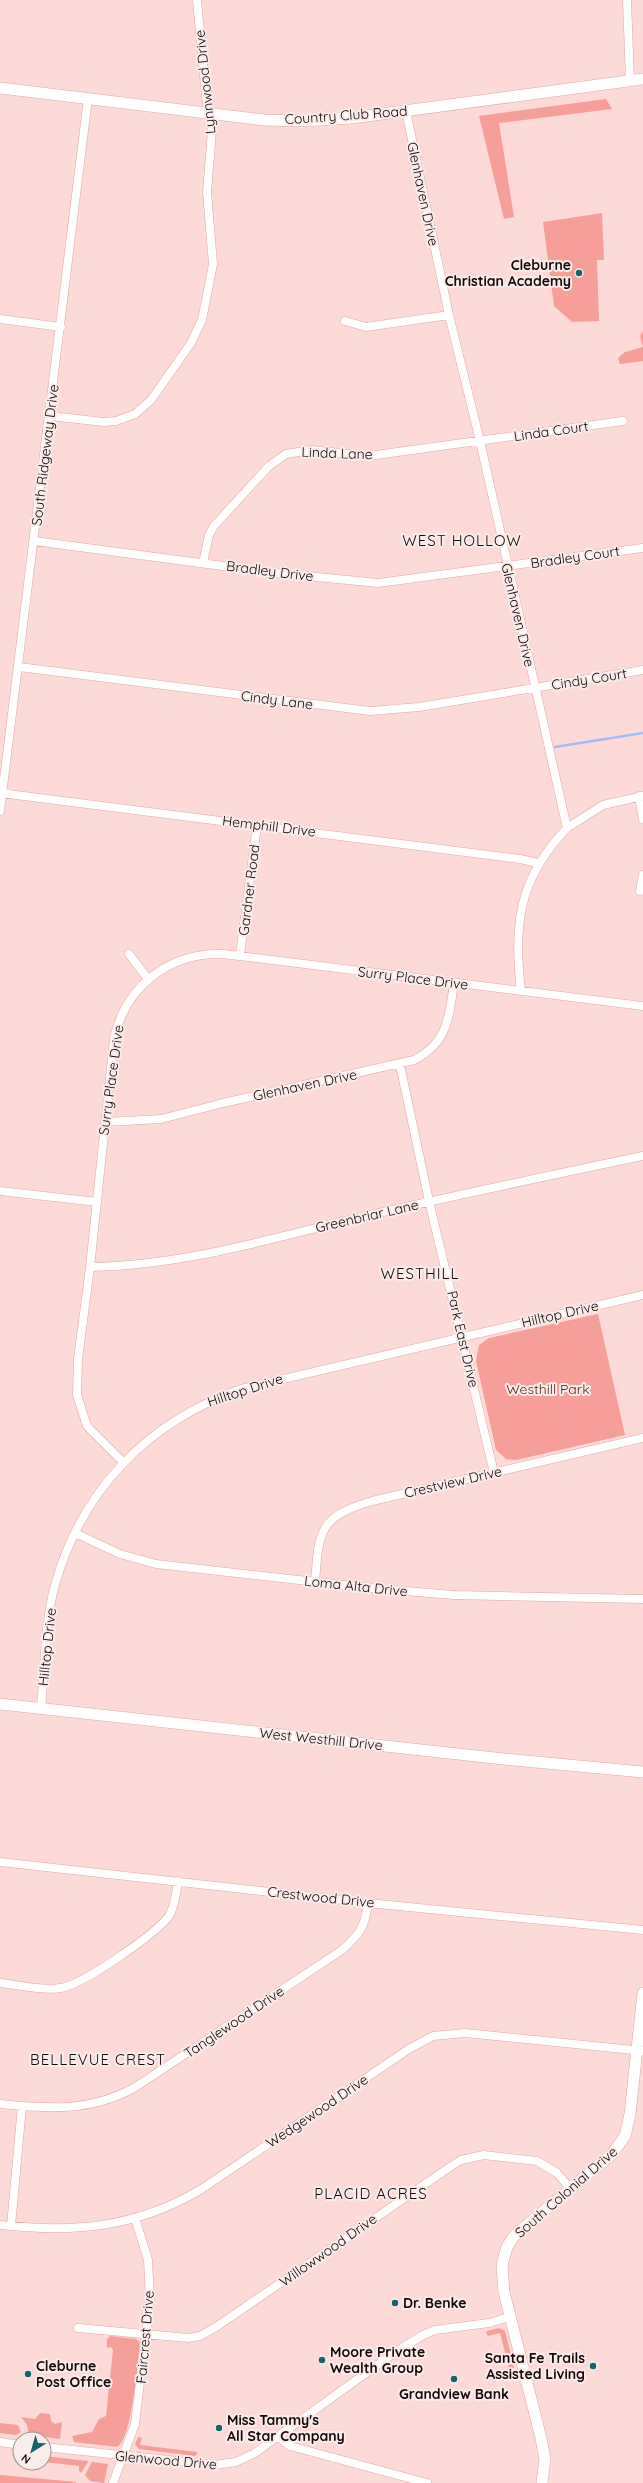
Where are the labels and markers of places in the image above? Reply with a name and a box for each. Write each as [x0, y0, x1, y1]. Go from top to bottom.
place label: Cleburne Christian Academy [445, 256, 571, 290]
marker: Cleburne Christian Academy [574, 268, 584, 278]
place label: Dr. Benke [403, 2294, 467, 2312]
marker: Dr. Benke [390, 2298, 400, 2308]
place label: Moore Private Wealth Group [330, 2343, 425, 2377]
place label: Santa Fe Trails Assisted Living [485, 2349, 585, 2383]
marker: Moore Private Wealth Group [317, 2355, 327, 2365]
place label: Cleburne Post Office [36, 2357, 111, 2391]
marker: Santa Fe Trails Assisted Living [588, 2361, 598, 2371]
marker: Cleburne Post Office [23, 2369, 33, 2379]
marker: Grandview Bank [449, 2374, 459, 2384]
place label: Grandview Bank [399, 2385, 509, 2403]
place label: Miss Tammy's All Star Company [227, 2411, 345, 2445]
marker: Miss Tammy's All Star Company [214, 2423, 224, 2433]

